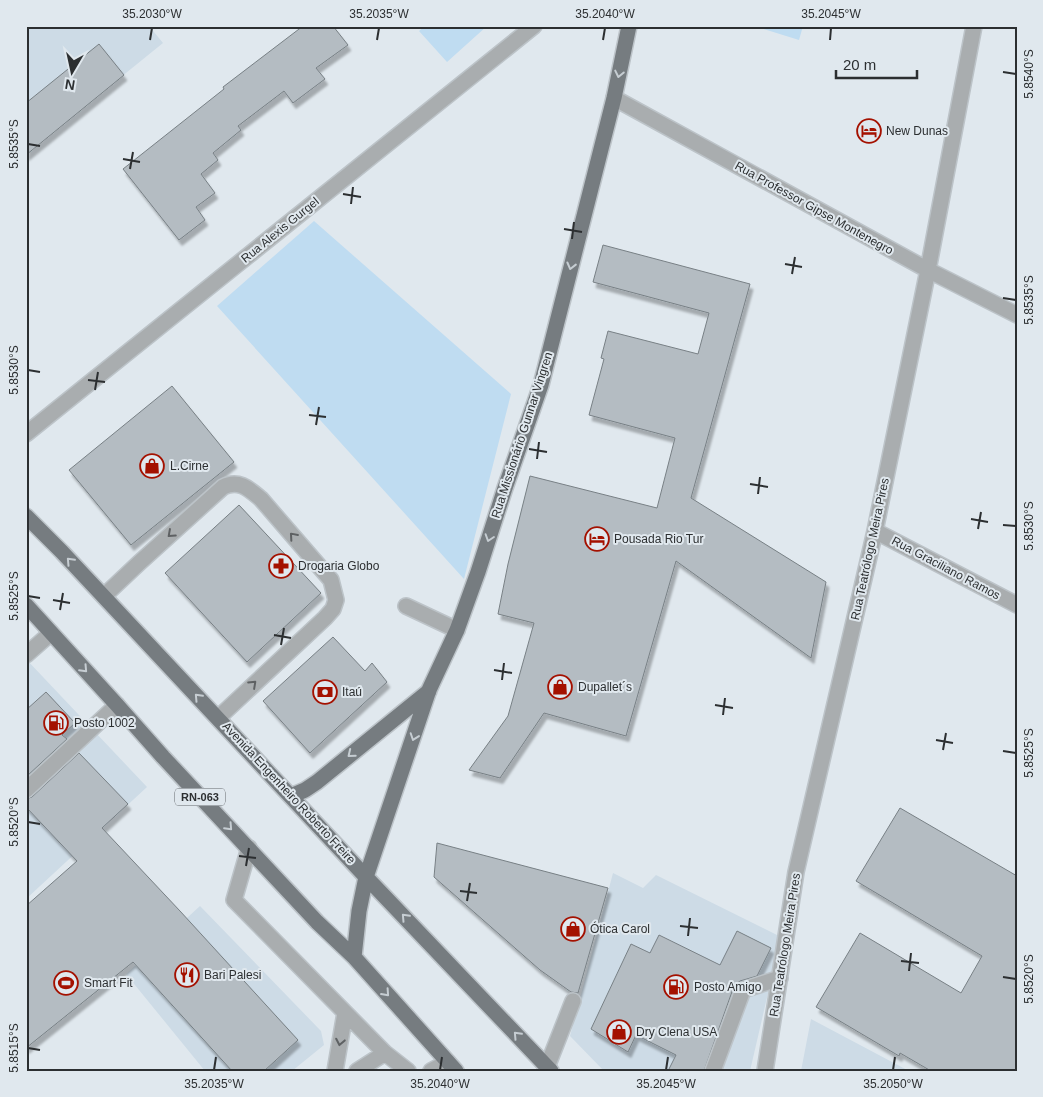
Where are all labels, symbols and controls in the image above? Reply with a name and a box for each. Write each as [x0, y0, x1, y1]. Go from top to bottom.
text: 35.2030°W [122, 7, 182, 21]
text: 35.2035°W [349, 7, 409, 21]
text: 35.2040°W [575, 7, 635, 21]
text: 35.2045°W [801, 7, 861, 21]
north arrow [48, 48, 98, 98]
scale bar [836, 48, 917, 80]
text: 5.8540°S [1022, 49, 1036, 99]
text: 20 m [843, 56, 876, 73]
one-way arrow [614, 69, 625, 78]
text: N [64, 76, 76, 94]
hotel icon: New Dunas [856, 118, 882, 144]
text: 5.8535°S [7, 119, 21, 169]
place label: New Dunas [886, 124, 948, 138]
street label: Rua Professor Gipse Montenegro [732, 159, 896, 258]
street label: Rua Alexis Gurgel [238, 194, 322, 266]
one-way arrow [567, 261, 577, 269]
text: 5.8535°S [1022, 275, 1036, 325]
text: 5.8530°S [7, 345, 21, 395]
street label: Rua Missionário Gunnar Vingren [488, 350, 556, 520]
shop icon: L.Cirne [139, 453, 165, 479]
place label: L.Cirne [170, 459, 209, 473]
street label: Rua Teatrólogo Meira Pires [848, 477, 892, 621]
text: 5.8530°S [1022, 501, 1036, 551]
hotel icon: Pousada Rio Tur [584, 526, 610, 552]
one-way arrow [167, 528, 176, 537]
one-way arrow [290, 532, 299, 541]
place label: Pousada Rio Tur [614, 532, 703, 546]
one-way arrow [485, 533, 495, 542]
street label: Rua Graciliano Ramos [889, 533, 1003, 603]
pharmacy icon: Drogaria Globo [268, 553, 294, 579]
one-way arrow [67, 558, 76, 567]
place label: Drogaria Globo [298, 559, 380, 573]
text: 5.8525°S [7, 571, 21, 621]
one-way arrow [78, 663, 87, 672]
shop icon: Dupallet´s [547, 674, 573, 700]
bank icon: Itaú [312, 679, 338, 705]
place label: Dupallet´s [578, 680, 632, 694]
one-way arrow [248, 681, 257, 690]
place label: Itaú [342, 685, 362, 699]
one-way arrow [195, 693, 204, 702]
fuel station icon: Posto 1002 [43, 710, 69, 736]
place label: Posto 1002 [74, 716, 135, 730]
street label: Avenida Engenheiro Roberto Freire [220, 719, 359, 867]
text: 5.8525°S [1022, 728, 1036, 778]
one-way arrow [410, 732, 420, 740]
one-way arrow [348, 749, 357, 757]
road number: RN-063 [175, 789, 225, 806]
text: 5.8520°S [7, 797, 21, 847]
one-way arrow [223, 822, 232, 831]
street label: Rua Teatrólogo Meira Pires [767, 872, 803, 1018]
one-way arrow [402, 914, 411, 923]
shop icon: Ótica Carol [560, 916, 586, 942]
place label: Ótica Carol [590, 921, 650, 936]
text: 5.8520°S [1022, 954, 1036, 1004]
restaurant icon: Bari Palesi [174, 962, 200, 988]
place label: Bari Palesi [204, 968, 261, 982]
sports icon: Smart Fit [53, 970, 79, 996]
fuel station icon: Posto Amigo [663, 974, 689, 1000]
place label: Smart Fit [84, 976, 133, 990]
place label: Posto Amigo [694, 980, 762, 994]
one-way arrow [380, 988, 389, 997]
shop icon: Dry Clena USA [606, 1019, 632, 1045]
text: 5.8515°S [7, 1023, 21, 1073]
place label: Dry Clena USA [636, 1025, 717, 1039]
one-way arrow [514, 1032, 523, 1041]
one-way arrow [335, 1037, 345, 1046]
text: 35.2035°W [184, 1077, 244, 1091]
text: 35.2040°W [410, 1077, 470, 1091]
text: 35.2045°W [636, 1077, 696, 1091]
text: 35.2050°W [863, 1077, 923, 1091]

